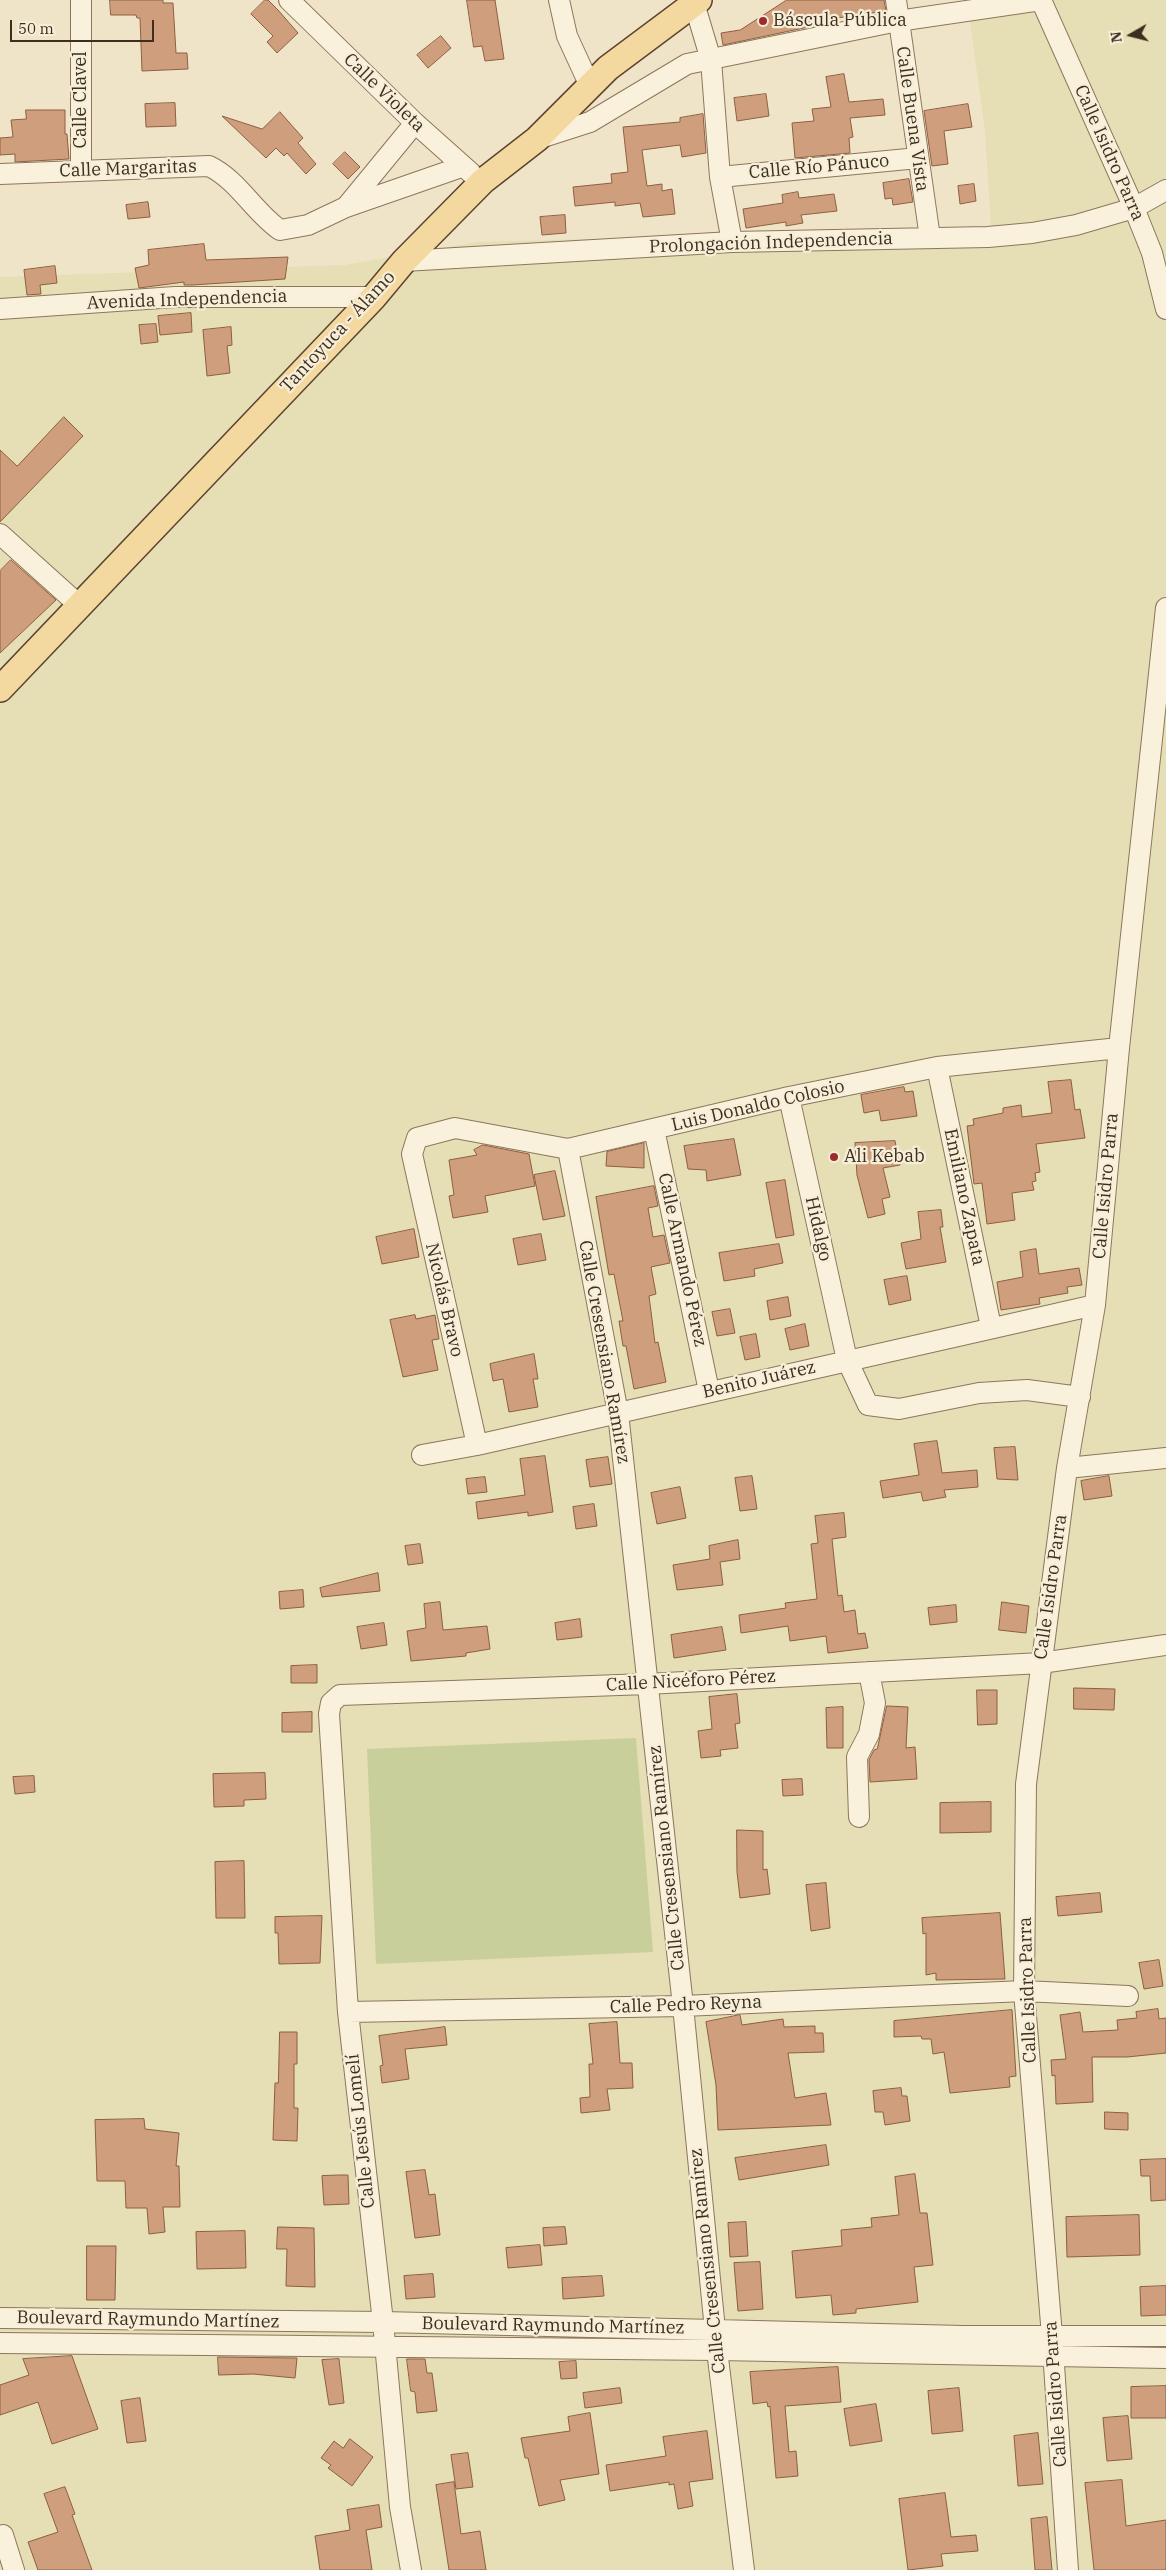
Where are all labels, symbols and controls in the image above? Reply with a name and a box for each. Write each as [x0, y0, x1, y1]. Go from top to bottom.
scale bar [12, 10, 156, 42]
place label: Báscula Pública [773, 10, 907, 32]
north arrow [1106, 10, 1156, 60]
marker: Báscula Pública [757, 15, 769, 27]
text: 50 m [18, 19, 54, 38]
text: N [1106, 30, 1126, 44]
street label: Calle Buena Vista [891, 45, 933, 193]
street label: Calle Violeta [339, 49, 429, 137]
street label: Calle Clavel [70, 51, 92, 149]
street label: Calle Isidro Parra [1069, 82, 1149, 224]
street label: Calle Río Pánuco [748, 150, 890, 184]
street label: Calle Margaritas [59, 156, 197, 182]
street label: Prolongación Independencia [649, 228, 893, 258]
street label: Tantoyuca - Álamo [276, 267, 400, 397]
street label: Avenida Independencia [86, 286, 288, 314]
street label: Luis Donaldo Colosio [669, 1076, 847, 1136]
street label: Calle Isidro Parra [1089, 1112, 1123, 1260]
street label: Emiliano Zapata [939, 1127, 989, 1267]
place label: Ali Kebab [844, 1146, 925, 1168]
marker: Ali Kebab [828, 1151, 840, 1163]
street label: Calle Armando Pérez [653, 1171, 711, 1349]
street label: Hidalgo [800, 1194, 836, 1264]
street label: Calle Cresensiano Ramírez [574, 1239, 634, 1465]
street label: Nicolás Bravo [420, 1241, 468, 1359]
street label: Benito Juárez [700, 1357, 818, 1403]
street label: Calle Isidro Parra [1030, 1513, 1072, 1661]
street label: Calle Nicéforo Pérez [606, 1666, 776, 1696]
street label: Calle Cresensiano Ramírez [644, 1744, 690, 1972]
street label: Calle Isidro Parra [1015, 1916, 1041, 2064]
street label: Calle Pedro Reyna [610, 1992, 762, 2018]
street label: Calle Jesús Lomelí [342, 2053, 380, 2209]
street label: Calle Cresensiano Ramírez [685, 2147, 731, 2375]
street label: Boulevard Raymundo Martínez [16, 2307, 280, 2333]
street label: Boulevard Raymundo Martínez [421, 2313, 685, 2339]
street label: Calle Isidro Parra [1040, 2320, 1072, 2468]

